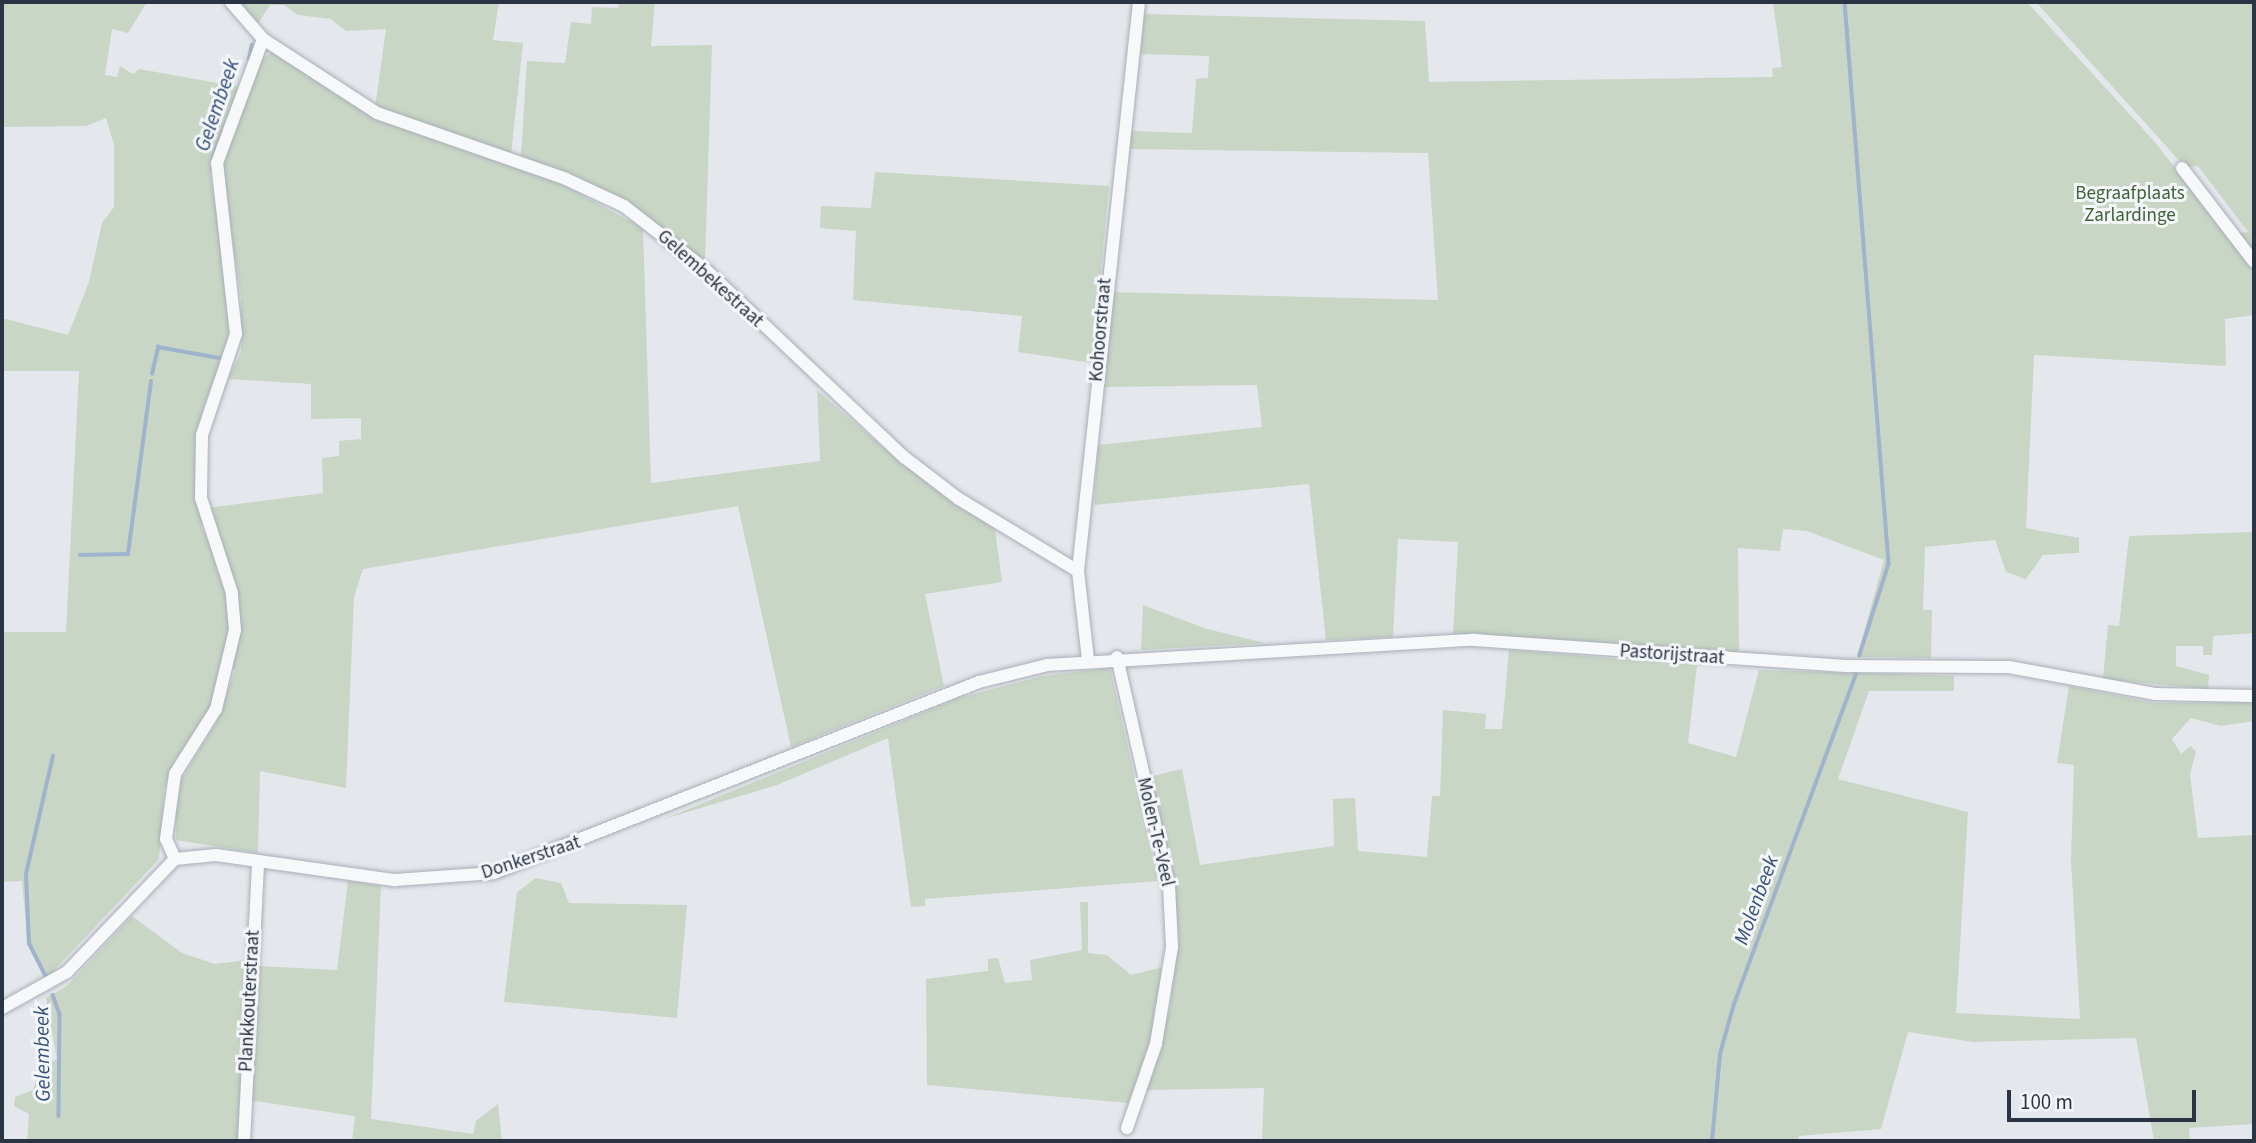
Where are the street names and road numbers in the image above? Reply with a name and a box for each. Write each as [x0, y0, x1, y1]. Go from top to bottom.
street label: Gelembekestraat [652, 225, 768, 333]
street label: Kohoorstraat [1085, 277, 1117, 383]
street label: Pastorijstraat [1619, 640, 1725, 670]
street label: Molen-Te-Veel [1131, 775, 1179, 889]
street label: Donkerstraat [479, 831, 583, 885]
street label: Plankkouterstraat [235, 929, 265, 1073]

